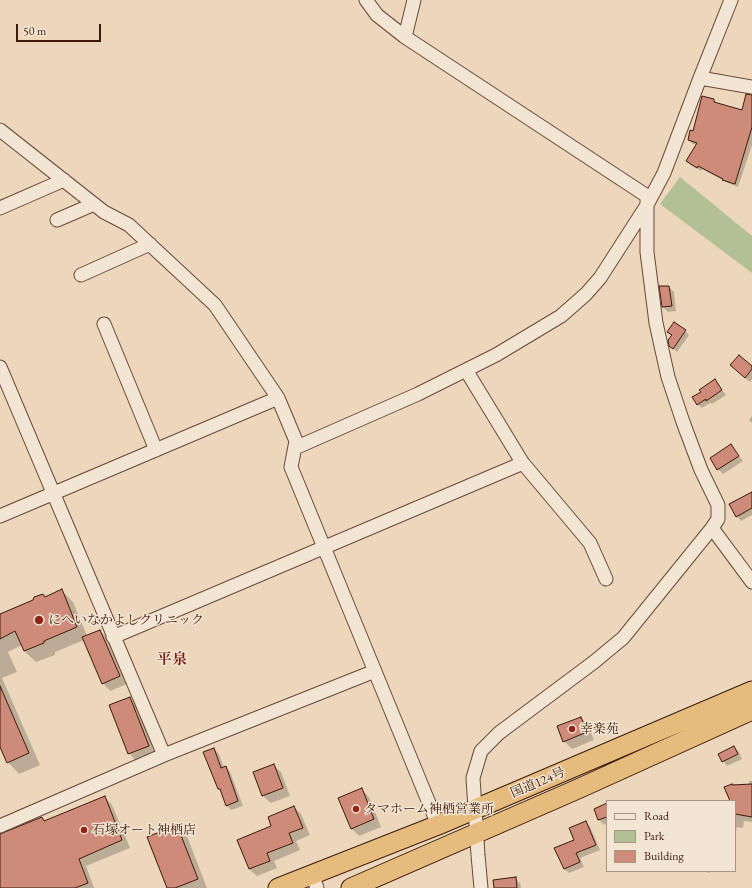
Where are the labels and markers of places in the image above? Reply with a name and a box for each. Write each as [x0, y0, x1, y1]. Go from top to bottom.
place label: にへいなかよしクリニック [48, 612, 204, 628]
marker: にへいなかよしクリニック [33, 614, 45, 626]
place label: 幸楽苑 [580, 721, 619, 737]
marker: 幸楽苑 [567, 724, 577, 734]
place label: タマホーム神栖営業所 [364, 801, 494, 817]
marker: タマホーム神栖営業所 [351, 804, 361, 814]
place label: 石塚オート神栖店 [92, 822, 196, 838]
marker: 石塚オート神栖店 [79, 825, 89, 835]

